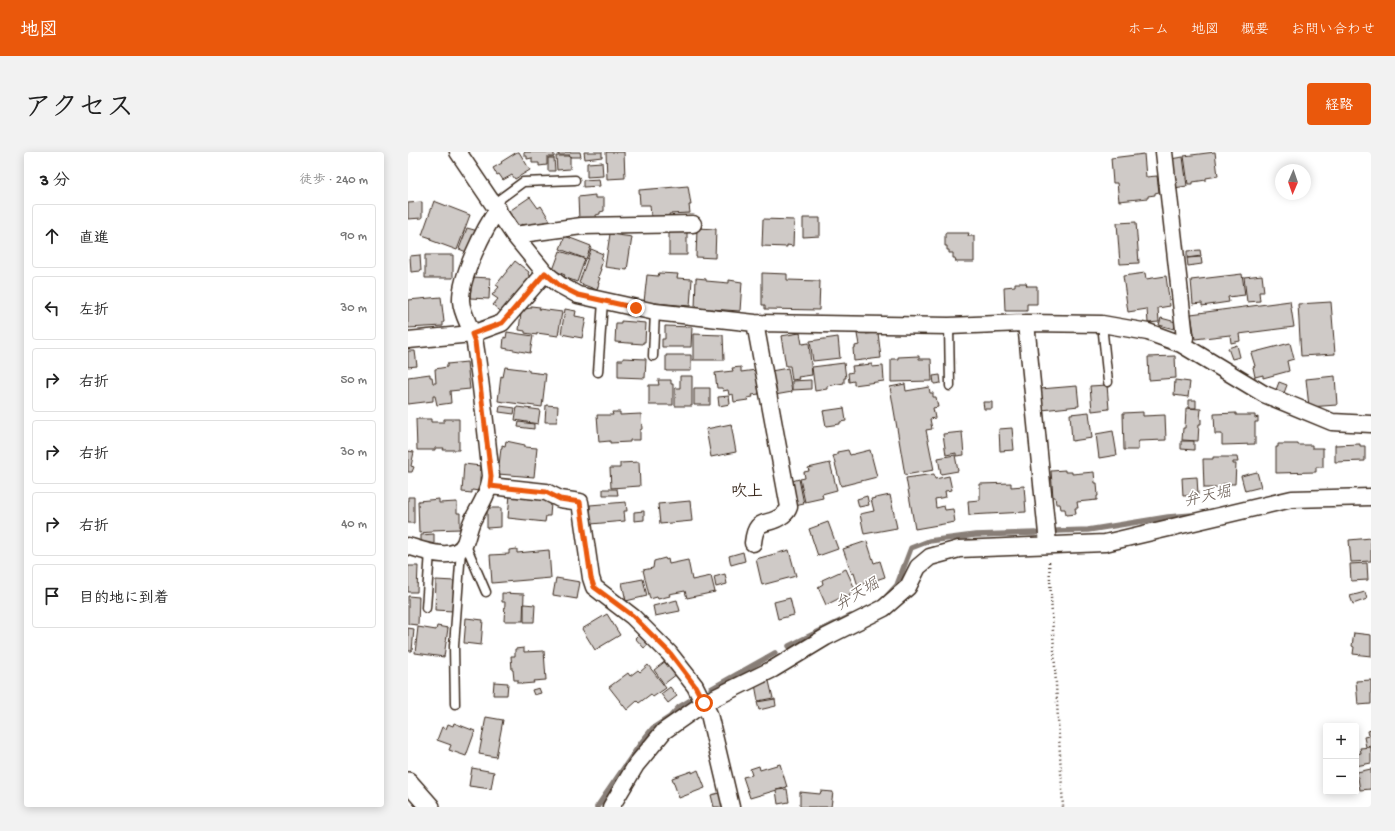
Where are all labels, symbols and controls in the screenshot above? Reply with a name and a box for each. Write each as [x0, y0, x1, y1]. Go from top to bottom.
text: 地図 [20, 20, 58, 43]
text: ホーム [1128, 22, 1169, 39]
text: 地図 [1191, 22, 1219, 39]
text: 概要 [1241, 22, 1269, 39]
text: お問い合わせ [1291, 22, 1375, 39]
button: 経路 [1307, 83, 1371, 125]
text: アクセス [24, 93, 134, 126]
north arrow [1275, 164, 1311, 200]
text: 3 分 [40, 172, 70, 192]
text: 徒歩 · 240 m [300, 173, 368, 188]
icon: ahead [41, 225, 63, 247]
text: 90 m [341, 229, 367, 244]
text: 直進 [79, 230, 109, 248]
icon: left [41, 297, 63, 319]
route end [627, 299, 645, 317]
text: 30 m [341, 301, 367, 316]
text: 左折 [79, 302, 109, 320]
icon: right [41, 369, 63, 391]
text: 50 m [340, 373, 367, 388]
text: 右折 [79, 374, 109, 392]
icon: right [41, 441, 63, 463]
text: 30 m [341, 445, 367, 460]
text: 右折 [79, 446, 109, 464]
district label: 吹上 [731, 482, 763, 503]
water label: 弁天堀 [1182, 482, 1234, 512]
icon: right [41, 513, 63, 535]
text: 40 m [341, 517, 367, 532]
text: 右折 [79, 518, 109, 536]
water label: 弁天堀 [831, 573, 884, 617]
icon: arrive [41, 585, 63, 607]
text: 目的地に到着 [79, 590, 169, 608]
route start [695, 694, 713, 712]
map controls [1323, 723, 1359, 795]
button: + [1323, 723, 1359, 759]
button: − [1323, 759, 1359, 795]

